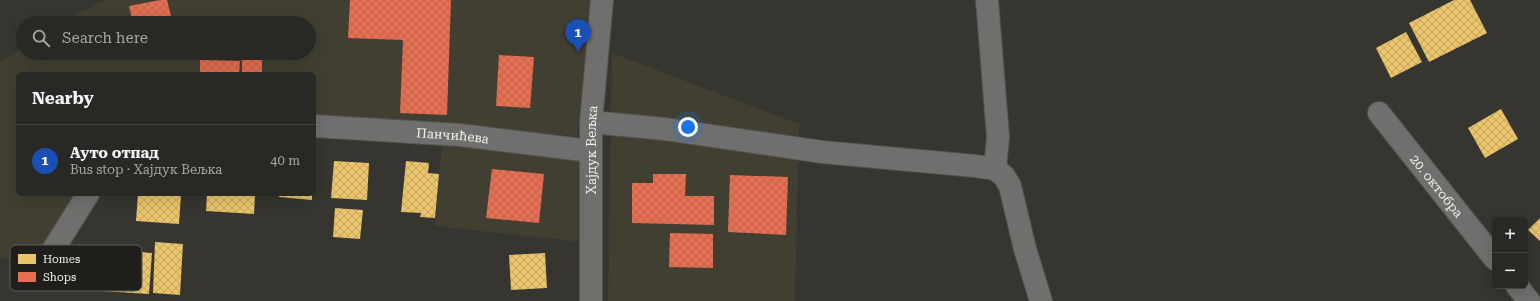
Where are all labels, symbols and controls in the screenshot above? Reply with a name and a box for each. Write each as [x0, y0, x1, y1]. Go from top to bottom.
search box [16, 16, 316, 60]
pin: 1 [565, 19, 591, 52]
icon: search [30, 27, 52, 49]
text: Search here [62, 29, 148, 47]
text: Nearby [32, 88, 94, 108]
street label: Хајдук Вељка [584, 105, 600, 195]
your location [678, 117, 698, 137]
street label: Панчићева [416, 125, 490, 146]
text: Ауто отпад [70, 144, 159, 162]
street label: 20. октобра [1407, 152, 1466, 220]
text: 1 [41, 153, 49, 168]
text: 40 m [270, 153, 300, 168]
text: Bus stop · Хајдук Вељка [70, 162, 222, 177]
map controls [1492, 217, 1528, 289]
button: + [1492, 217, 1528, 253]
legend [10, 245, 142, 291]
text: Homes [43, 253, 80, 266]
button: − [1492, 253, 1528, 289]
text: Shops [43, 271, 76, 284]

